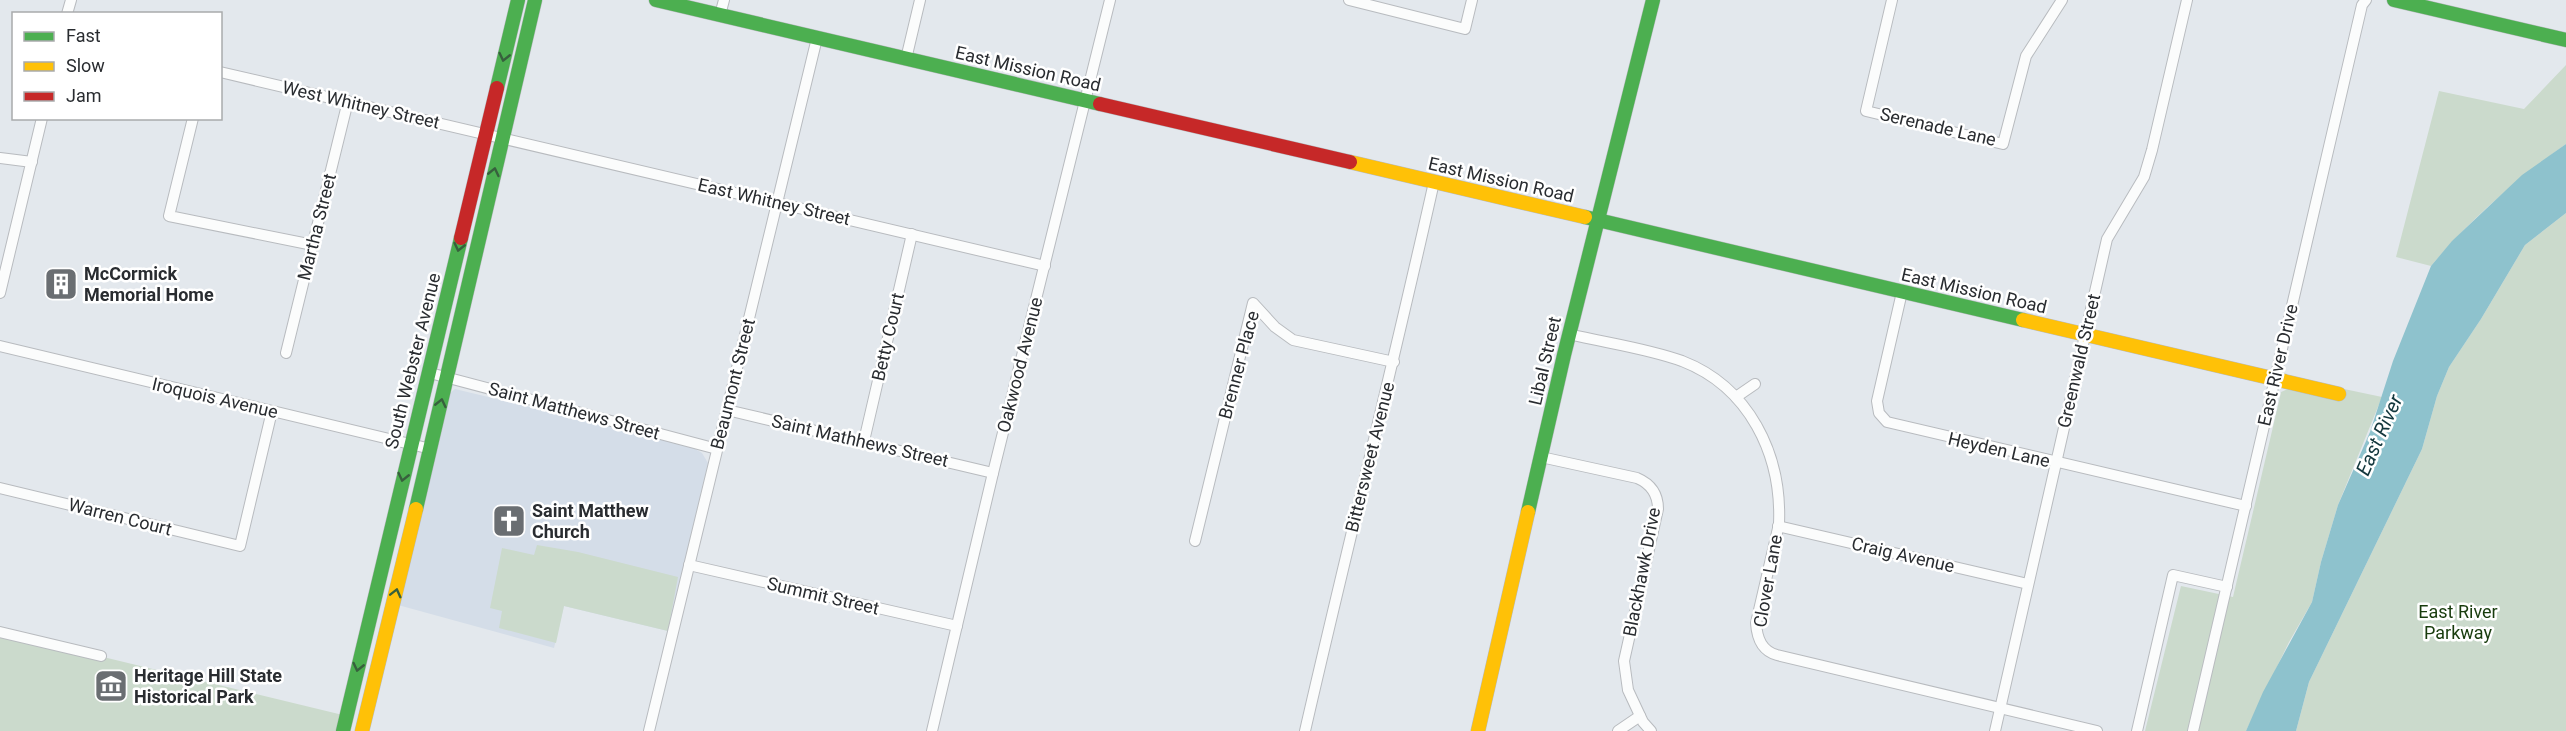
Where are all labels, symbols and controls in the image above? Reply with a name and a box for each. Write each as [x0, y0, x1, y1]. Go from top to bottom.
legend [12, 12, 222, 120]
text: Fast [66, 25, 101, 46]
street label: East Mission Road [953, 42, 1103, 95]
one-way arrow [499, 52, 512, 62]
text: Slow [66, 55, 105, 76]
street label: West Whitney Street [280, 76, 442, 133]
text: Jam [66, 85, 102, 106]
street label: Serenade Lane [1878, 103, 1998, 150]
street label: East Mission Road [1426, 153, 1576, 206]
one-way arrow [487, 167, 500, 177]
street label: Martha Street [293, 171, 340, 283]
street label: East Whitney Street [696, 174, 852, 229]
one-way arrow [454, 241, 467, 251]
place label: McCormick Memorial Home [84, 263, 214, 305]
street label: East Mission Road [1899, 264, 2049, 317]
building icon: McCormick Memorial Home [43, 266, 79, 302]
street label: South Webster Avenue [380, 271, 445, 451]
street label: Betty Court [867, 291, 908, 383]
street label: Greenwald Street [2053, 292, 2104, 430]
street label: Oakwood Avenue [993, 295, 1046, 435]
street label: East River Drive [2253, 302, 2302, 428]
street label: Brenner Place [1214, 308, 1263, 421]
street label: Libal Street [1524, 314, 1565, 407]
street label: Beaumont Street [706, 316, 759, 452]
street label: Iroquois Avenue [150, 373, 280, 422]
street label: Saint Matthews Street [486, 378, 662, 444]
street label: Bittersweet Avenue [1341, 380, 1398, 534]
water label: East River [2351, 390, 2408, 479]
one-way arrow [434, 398, 447, 408]
street label: Saint Mathhews Street [770, 410, 951, 471]
street label: Heyden Lane [1946, 428, 2052, 471]
one-way arrow [398, 472, 411, 482]
street label: Warren Court [66, 494, 174, 540]
place label: Saint Matthew Church [532, 500, 649, 542]
church icon: Saint Matthew Church [491, 503, 527, 539]
street label: Blackhawk Drive [1619, 506, 1664, 638]
street label: Craig Avenue [1850, 532, 1957, 577]
street label: Clover Lane [1749, 533, 1786, 629]
street label: Summit Street [765, 572, 881, 619]
one-way arrow [388, 588, 401, 598]
park label: East River Parkway [2418, 601, 2498, 643]
one-way arrow [353, 661, 366, 671]
place label: Heritage Hill State Historical Park [134, 665, 282, 707]
museum icon: Heritage Hill State Historical Park [93, 668, 129, 704]

